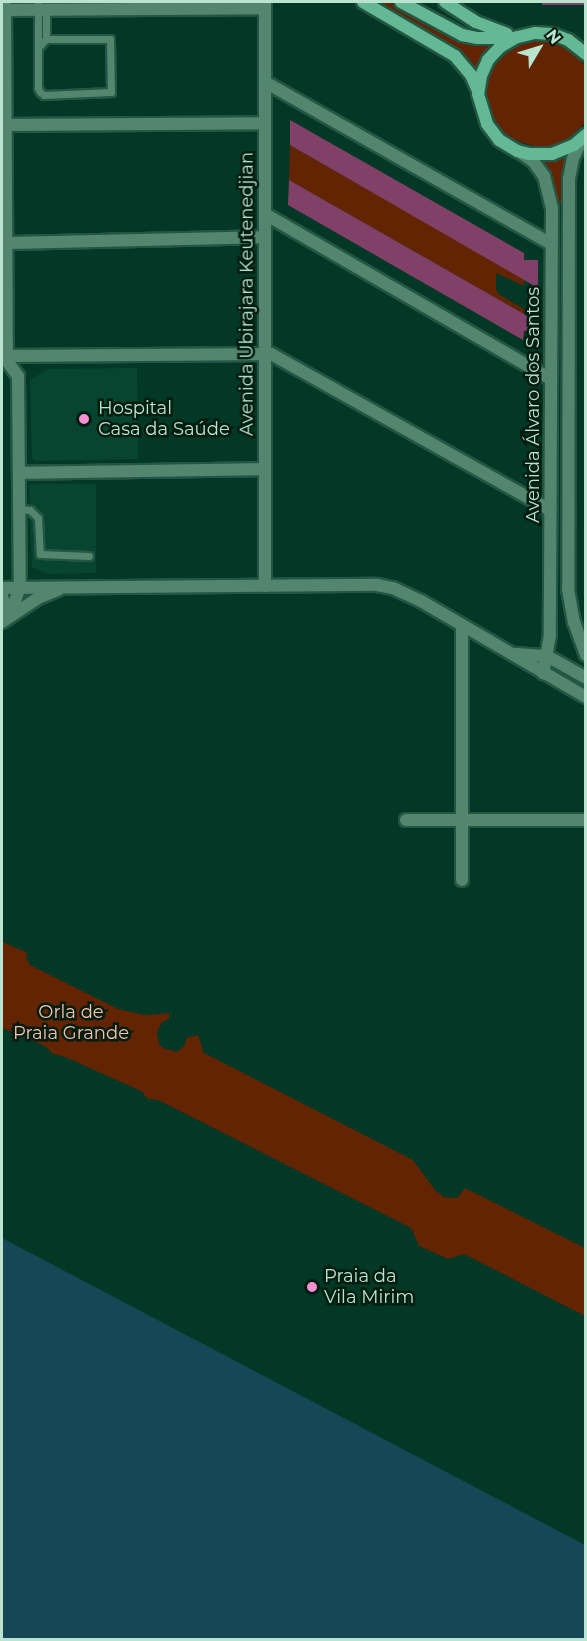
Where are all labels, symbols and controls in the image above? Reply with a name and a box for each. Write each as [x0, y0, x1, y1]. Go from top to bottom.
north arrow [509, 18, 569, 78]
text: N [542, 26, 565, 48]
street label: Avenida Ubirajara Keutenedjian [236, 152, 258, 436]
street label: Avenida Álvaro dos Santos [522, 287, 544, 523]
place label: Hospital Casa da Saúde [98, 398, 230, 440]
marker: Hospital Casa da Saúde [75, 410, 93, 428]
park label: Orla de Praia Grande [13, 1002, 129, 1044]
place label: Praia da Vila Mirim [324, 1266, 414, 1308]
marker: Praia da Vila Mirim [305, 1280, 319, 1294]

